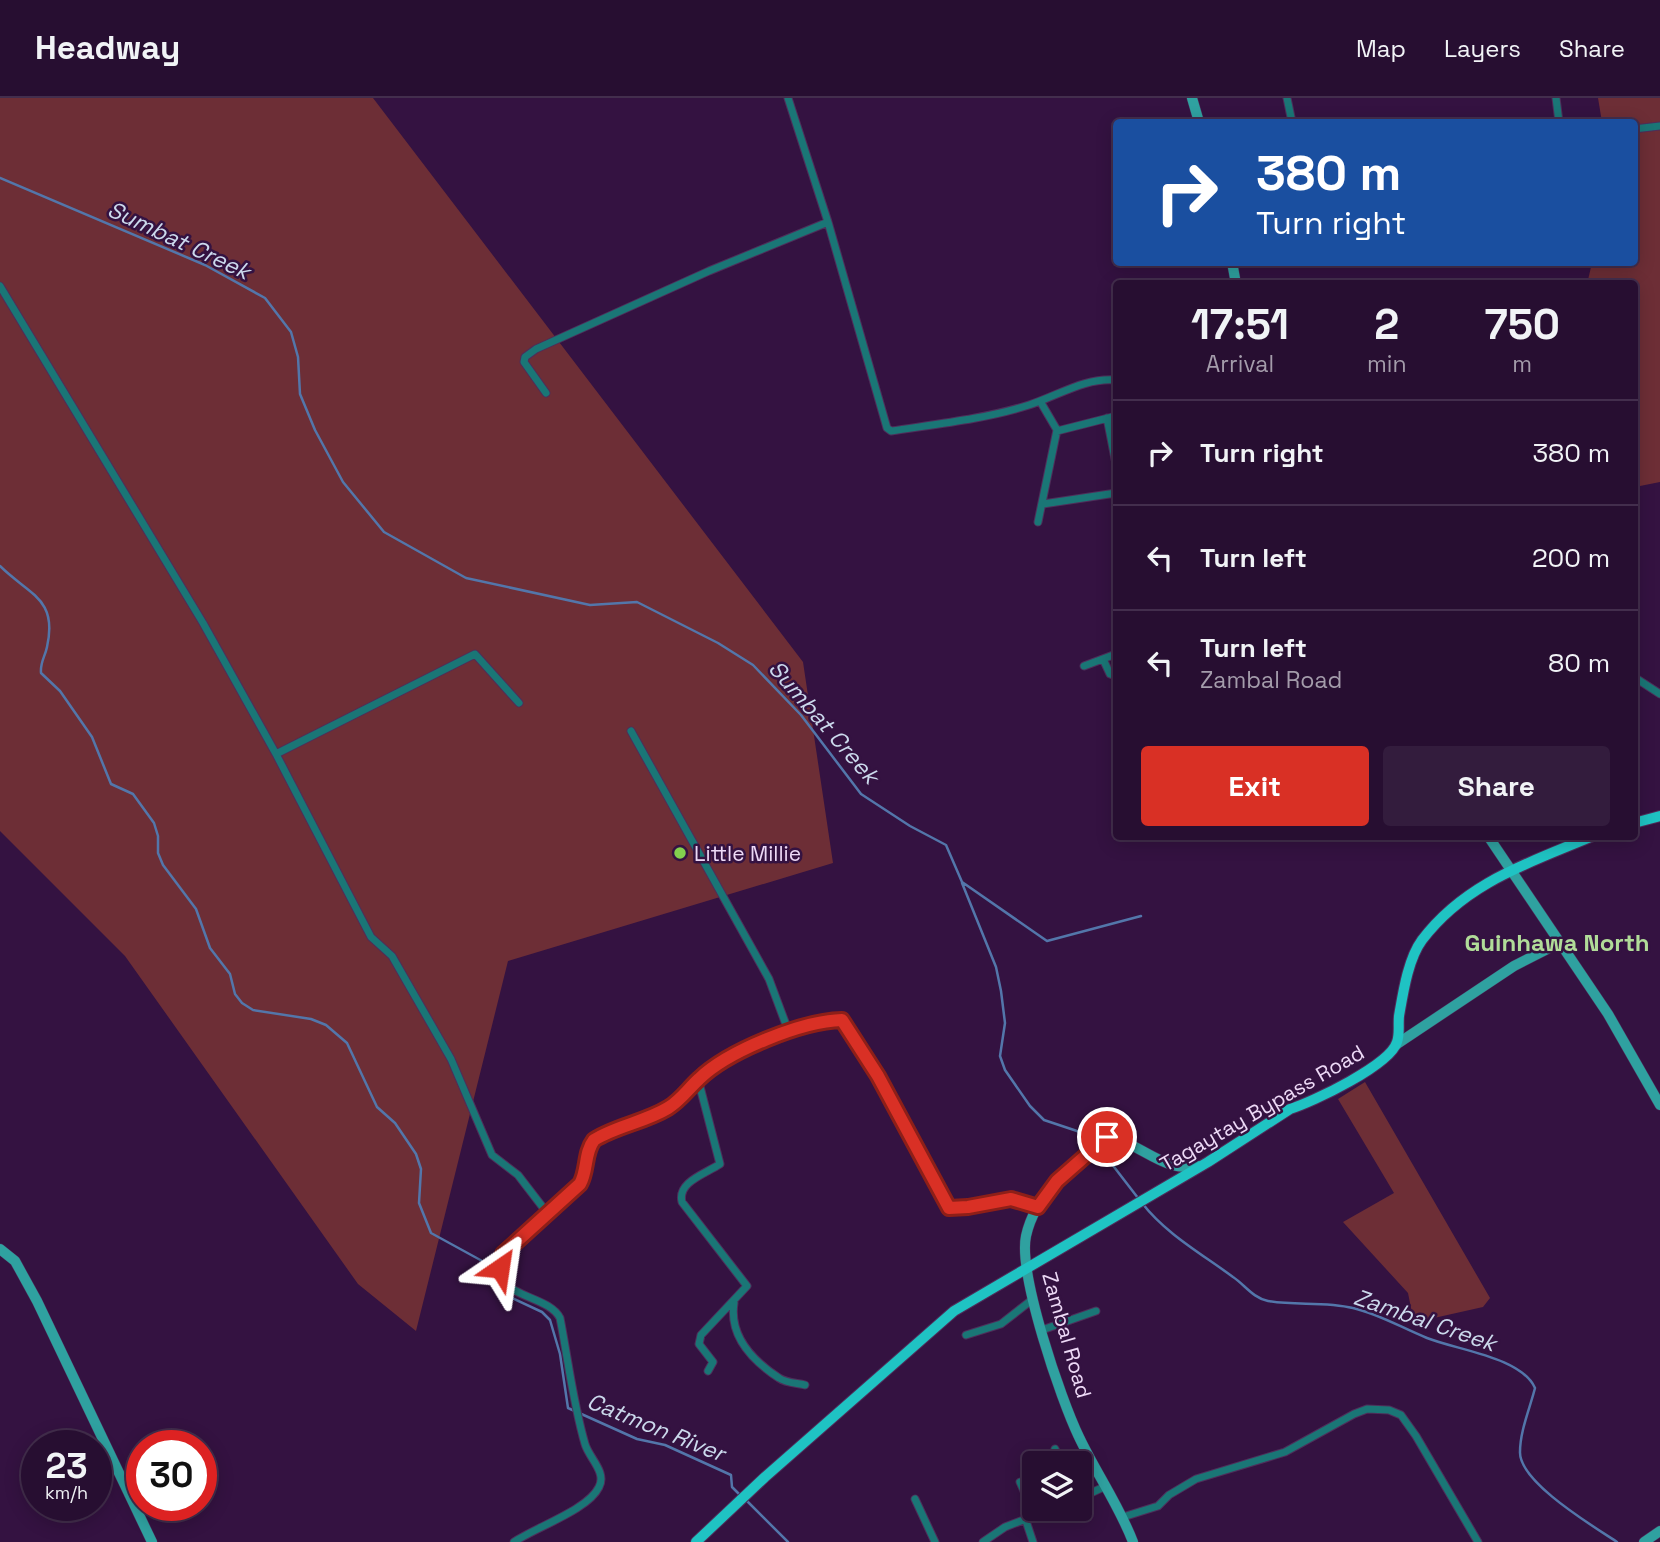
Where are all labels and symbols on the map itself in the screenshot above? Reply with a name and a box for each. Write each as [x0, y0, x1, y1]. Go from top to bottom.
water label: Sumbat Creek [103, 194, 258, 287]
water label: Sumbat Creek [762, 654, 888, 792]
place label: Little Millie [694, 840, 801, 867]
marker: Little Millie [672, 845, 688, 861]
district label: Guinhawa North [1464, 927, 1650, 958]
street label: Tagaytay Bypass Road [1155, 1038, 1369, 1178]
pin [1077, 1107, 1137, 1167]
position arrow [463, 1231, 537, 1305]
street label: Zambal Road [1036, 1269, 1098, 1401]
water label: Zambal Creek [1350, 1282, 1503, 1359]
water label: Catmon River [583, 1386, 732, 1469]
speed limit sign: 30 [126, 1430, 217, 1521]

